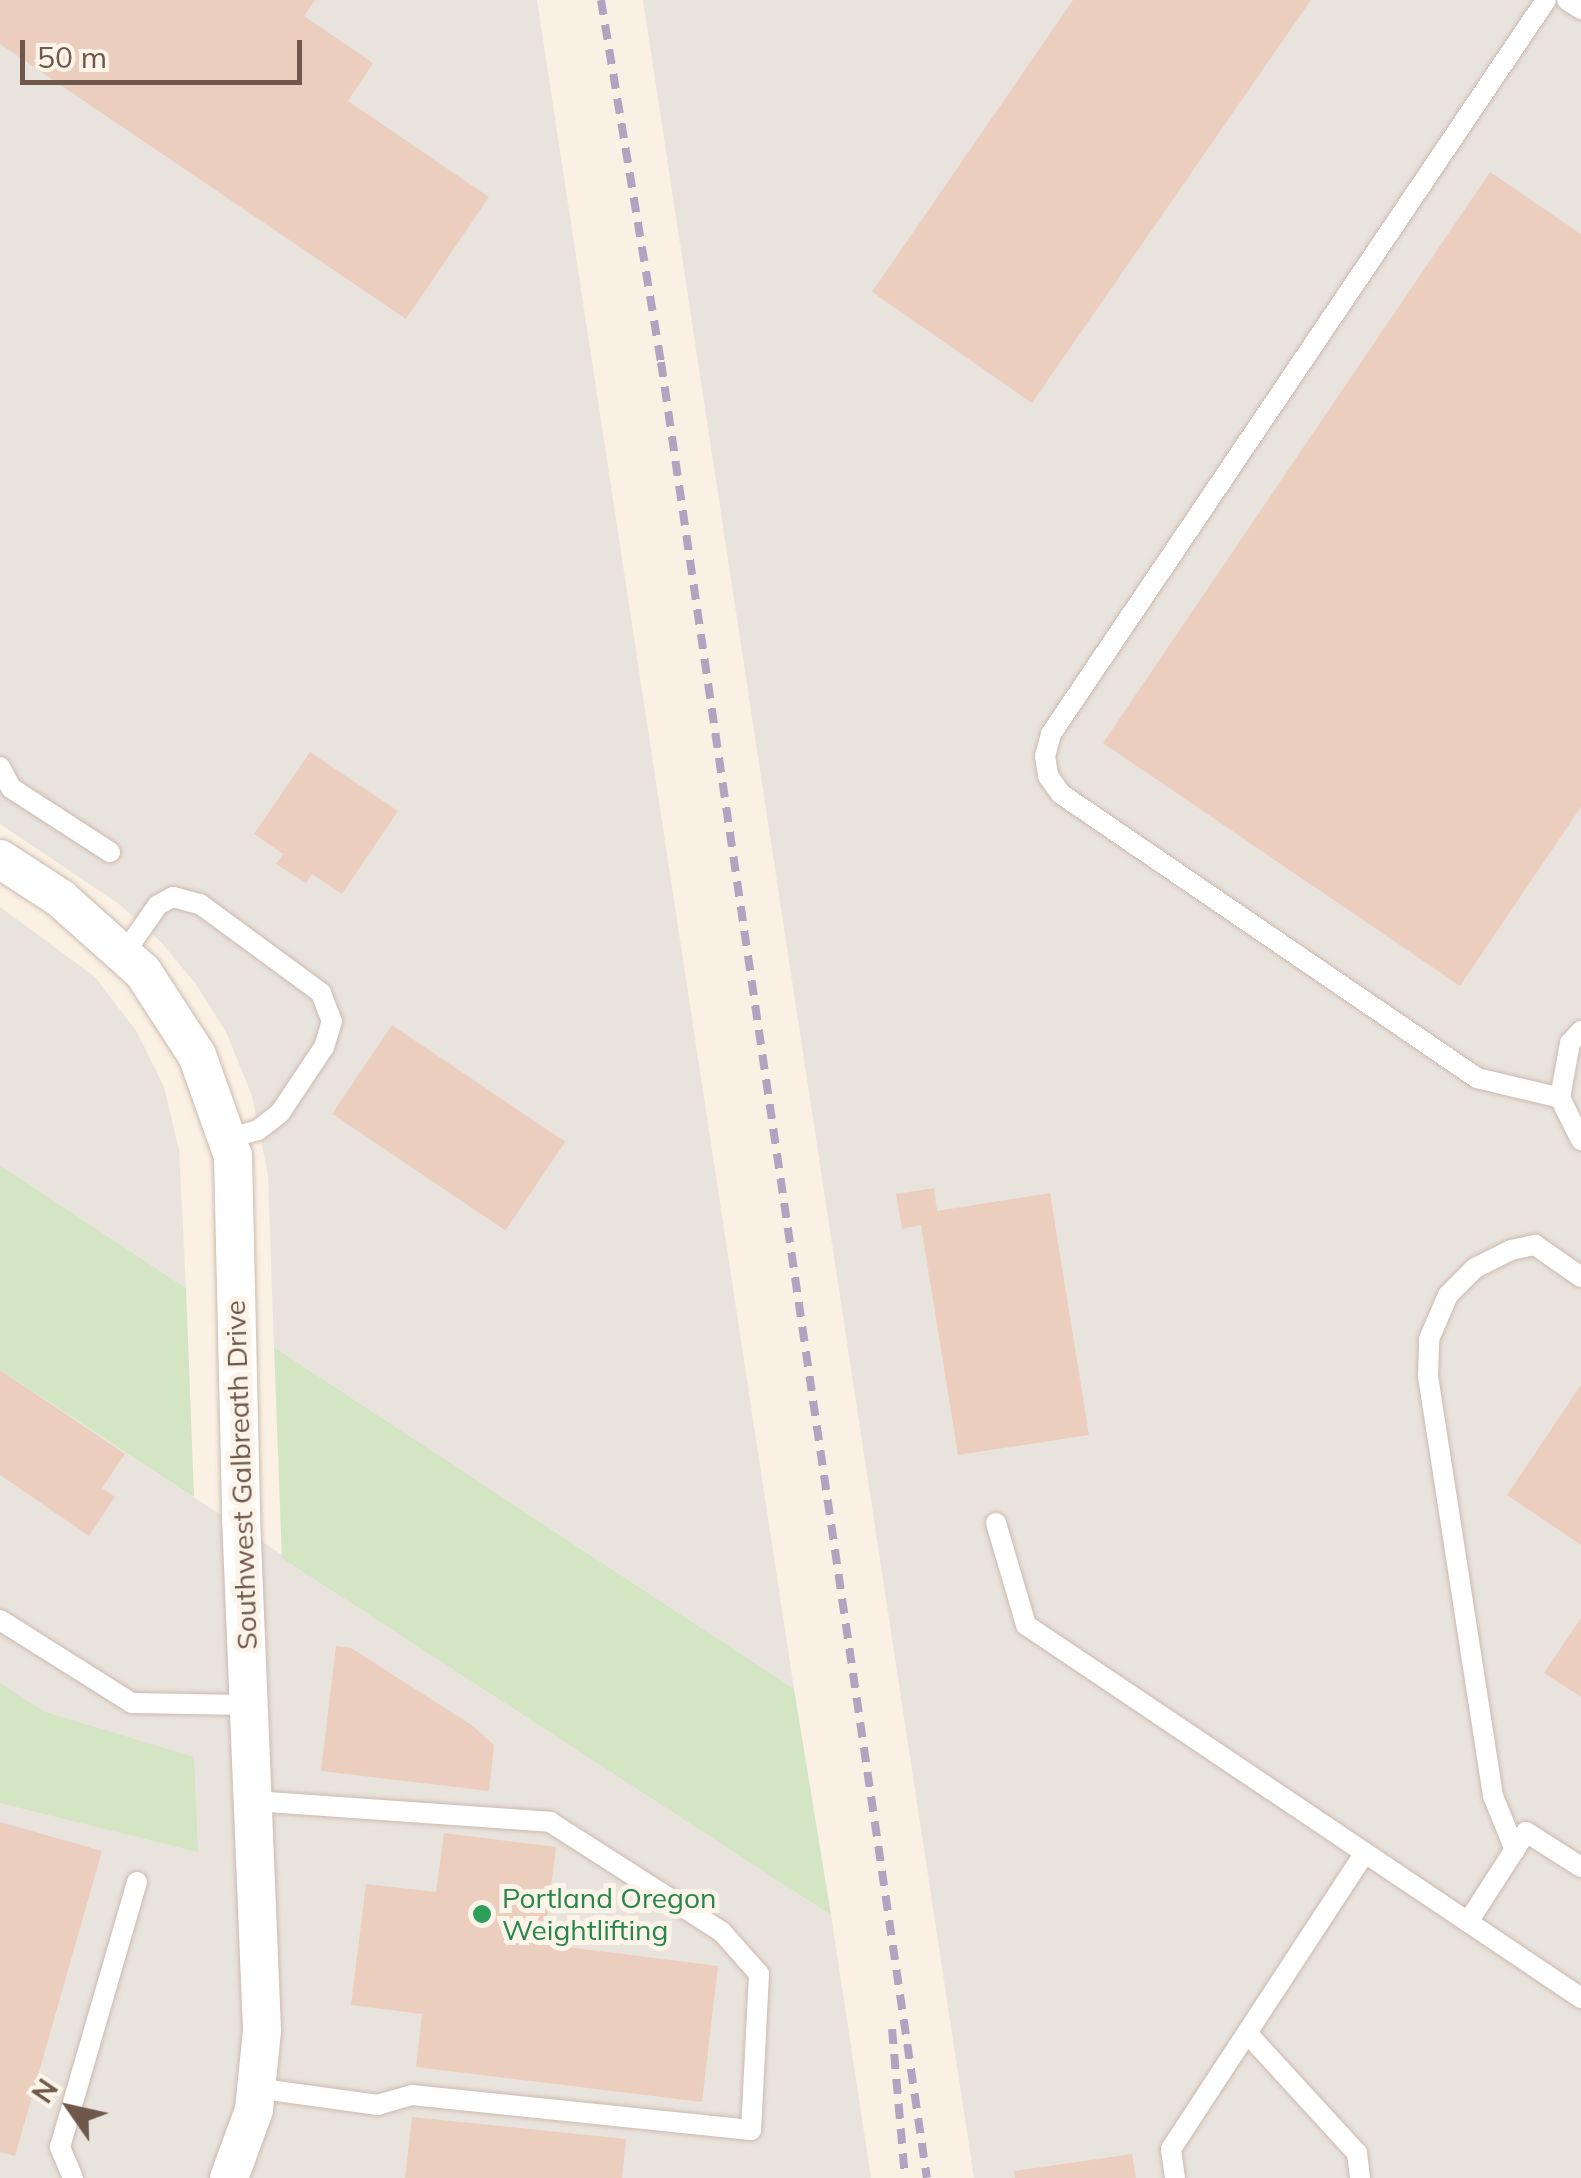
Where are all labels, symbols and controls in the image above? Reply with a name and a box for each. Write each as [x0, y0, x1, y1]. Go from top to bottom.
scale bar [25, 20, 308, 82]
text: 50 m [37, 38, 107, 76]
street label: Southwest Galbreath Drive [218, 1300, 264, 1650]
place label: Portland Oregon Weightlifting [502, 1881, 716, 1947]
marker: Portland Oregon Weightlifting [471, 1903, 493, 1925]
north arrow [20, 2058, 120, 2158]
text: N [24, 2072, 65, 2110]

